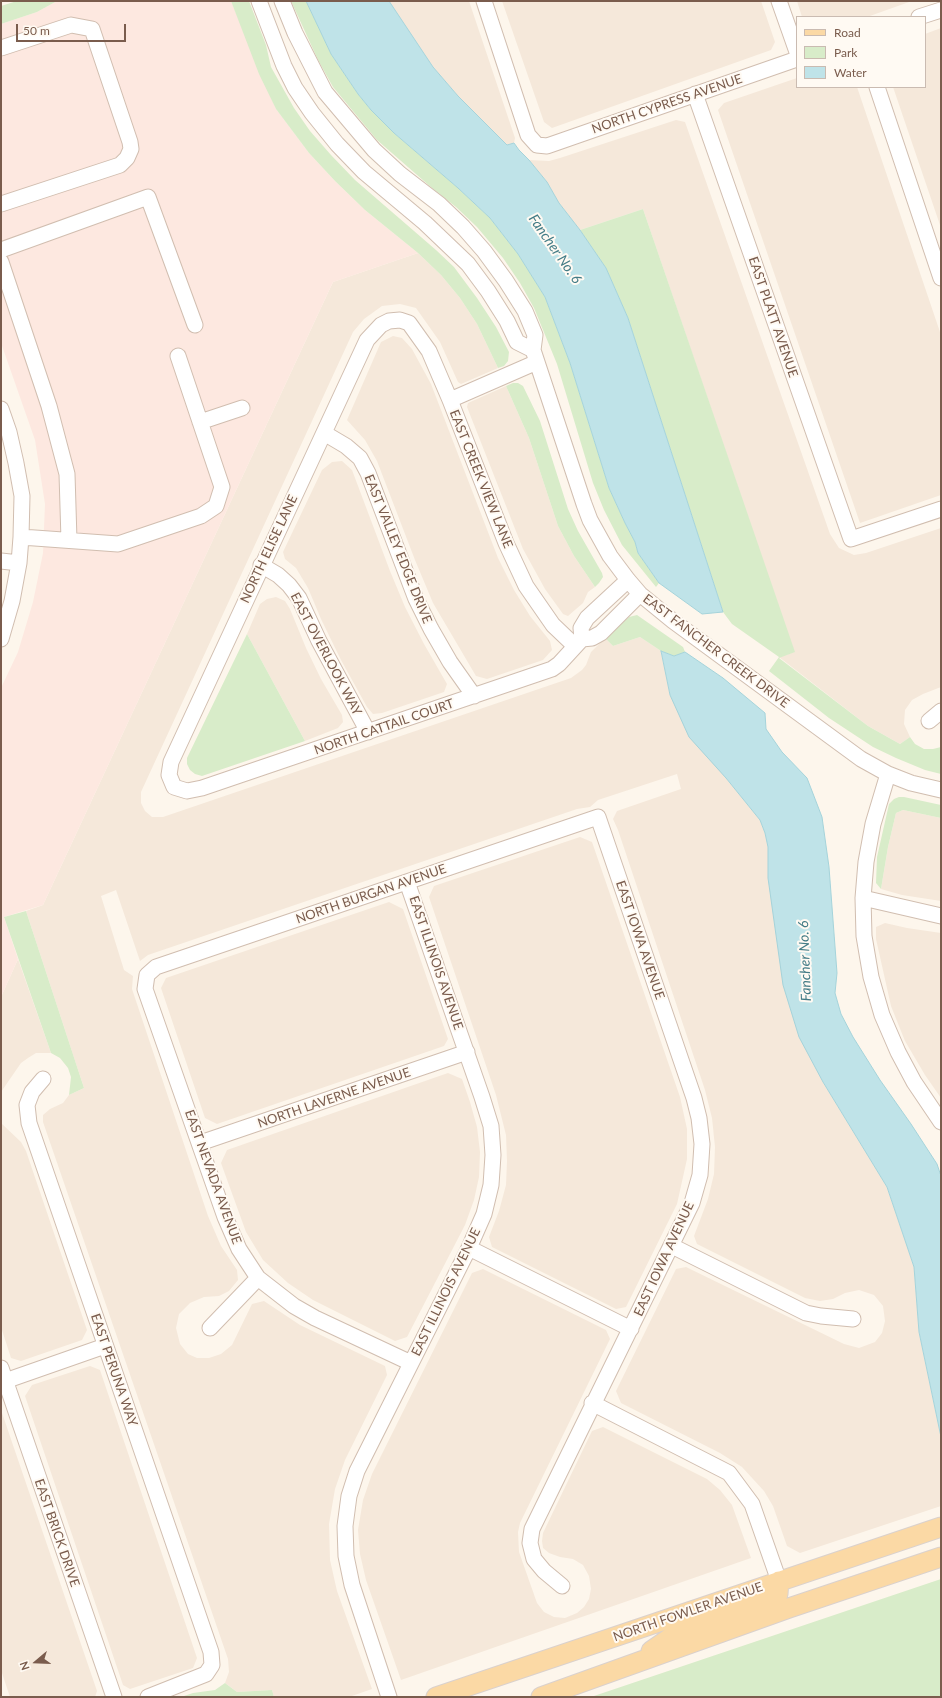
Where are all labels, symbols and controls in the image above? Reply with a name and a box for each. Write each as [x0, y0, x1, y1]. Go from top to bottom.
scale bar [18, 16, 128, 42]
legend [796, 16, 926, 88]
text: 50 m [23, 23, 50, 38]
text: Road [834, 25, 861, 40]
text: Park [834, 45, 857, 60]
text: Water [834, 65, 867, 80]
street label: NORTH CYPRESS AVENUE [590, 71, 744, 137]
water label: Fancher No. 6 [525, 211, 585, 287]
street label: EAST PLATT AVENUE [745, 255, 801, 379]
street label: EAST CREEK VIEW LANE [446, 408, 516, 550]
street label: EAST VALLEY EDGE DRIVE [361, 472, 435, 626]
street label: NORTH ELISE LANE [237, 492, 301, 606]
street label: EAST OVERLOOK WAY [287, 590, 365, 718]
street label: EAST FANCHER CREEK DRIVE [640, 591, 792, 711]
street label: NORTH CATTAIL COURT [312, 696, 456, 758]
street label: NORTH BURGAN AVENUE [294, 861, 448, 927]
street label: EAST IOWA AVENUE [612, 879, 668, 1001]
street label: EAST ILLINOIS AVENUE [406, 894, 466, 1032]
water label: Fancher No. 6 [795, 920, 815, 1002]
street label: NORTH LAVERNE AVENUE [256, 1064, 412, 1132]
street label: EAST NEVADA AVENUE [181, 1108, 245, 1246]
street label: EAST IOWA AVENUE [631, 1199, 697, 1319]
street label: EAST ILLINOIS AVENUE [408, 1225, 484, 1359]
street label: EAST PERUNA WAY [87, 1312, 141, 1428]
street label: EAST BRICK DRIVE [31, 1477, 83, 1589]
street label: NORTH FOWLER AVENUE [611, 1579, 765, 1645]
north arrow [16, 1642, 56, 1682]
text: N [17, 1660, 32, 1672]

